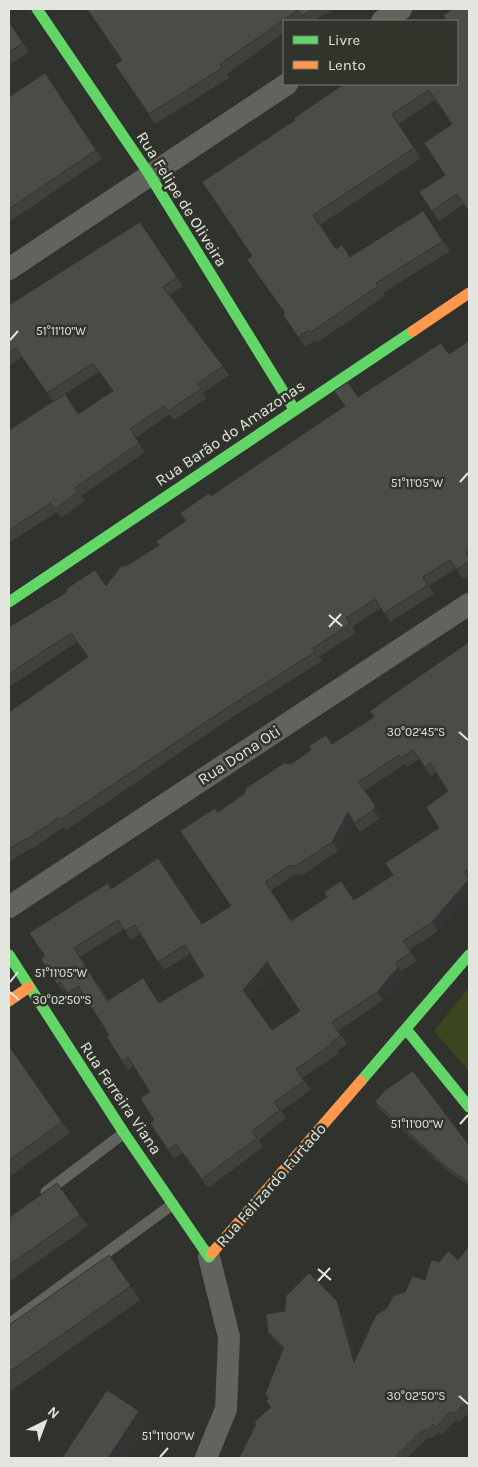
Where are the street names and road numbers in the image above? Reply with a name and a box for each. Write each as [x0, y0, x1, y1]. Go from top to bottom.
street label: Rua Felipe de Oliveira [133, 128, 231, 270]
street label: Rua Barão do Amazonas [152, 376, 308, 490]
street label: Rua Dona Oti [194, 721, 284, 789]
street label: Rua Ferreira Viana [76, 1038, 166, 1158]
street label: Rua Felizardo Furtado [212, 1119, 330, 1251]

